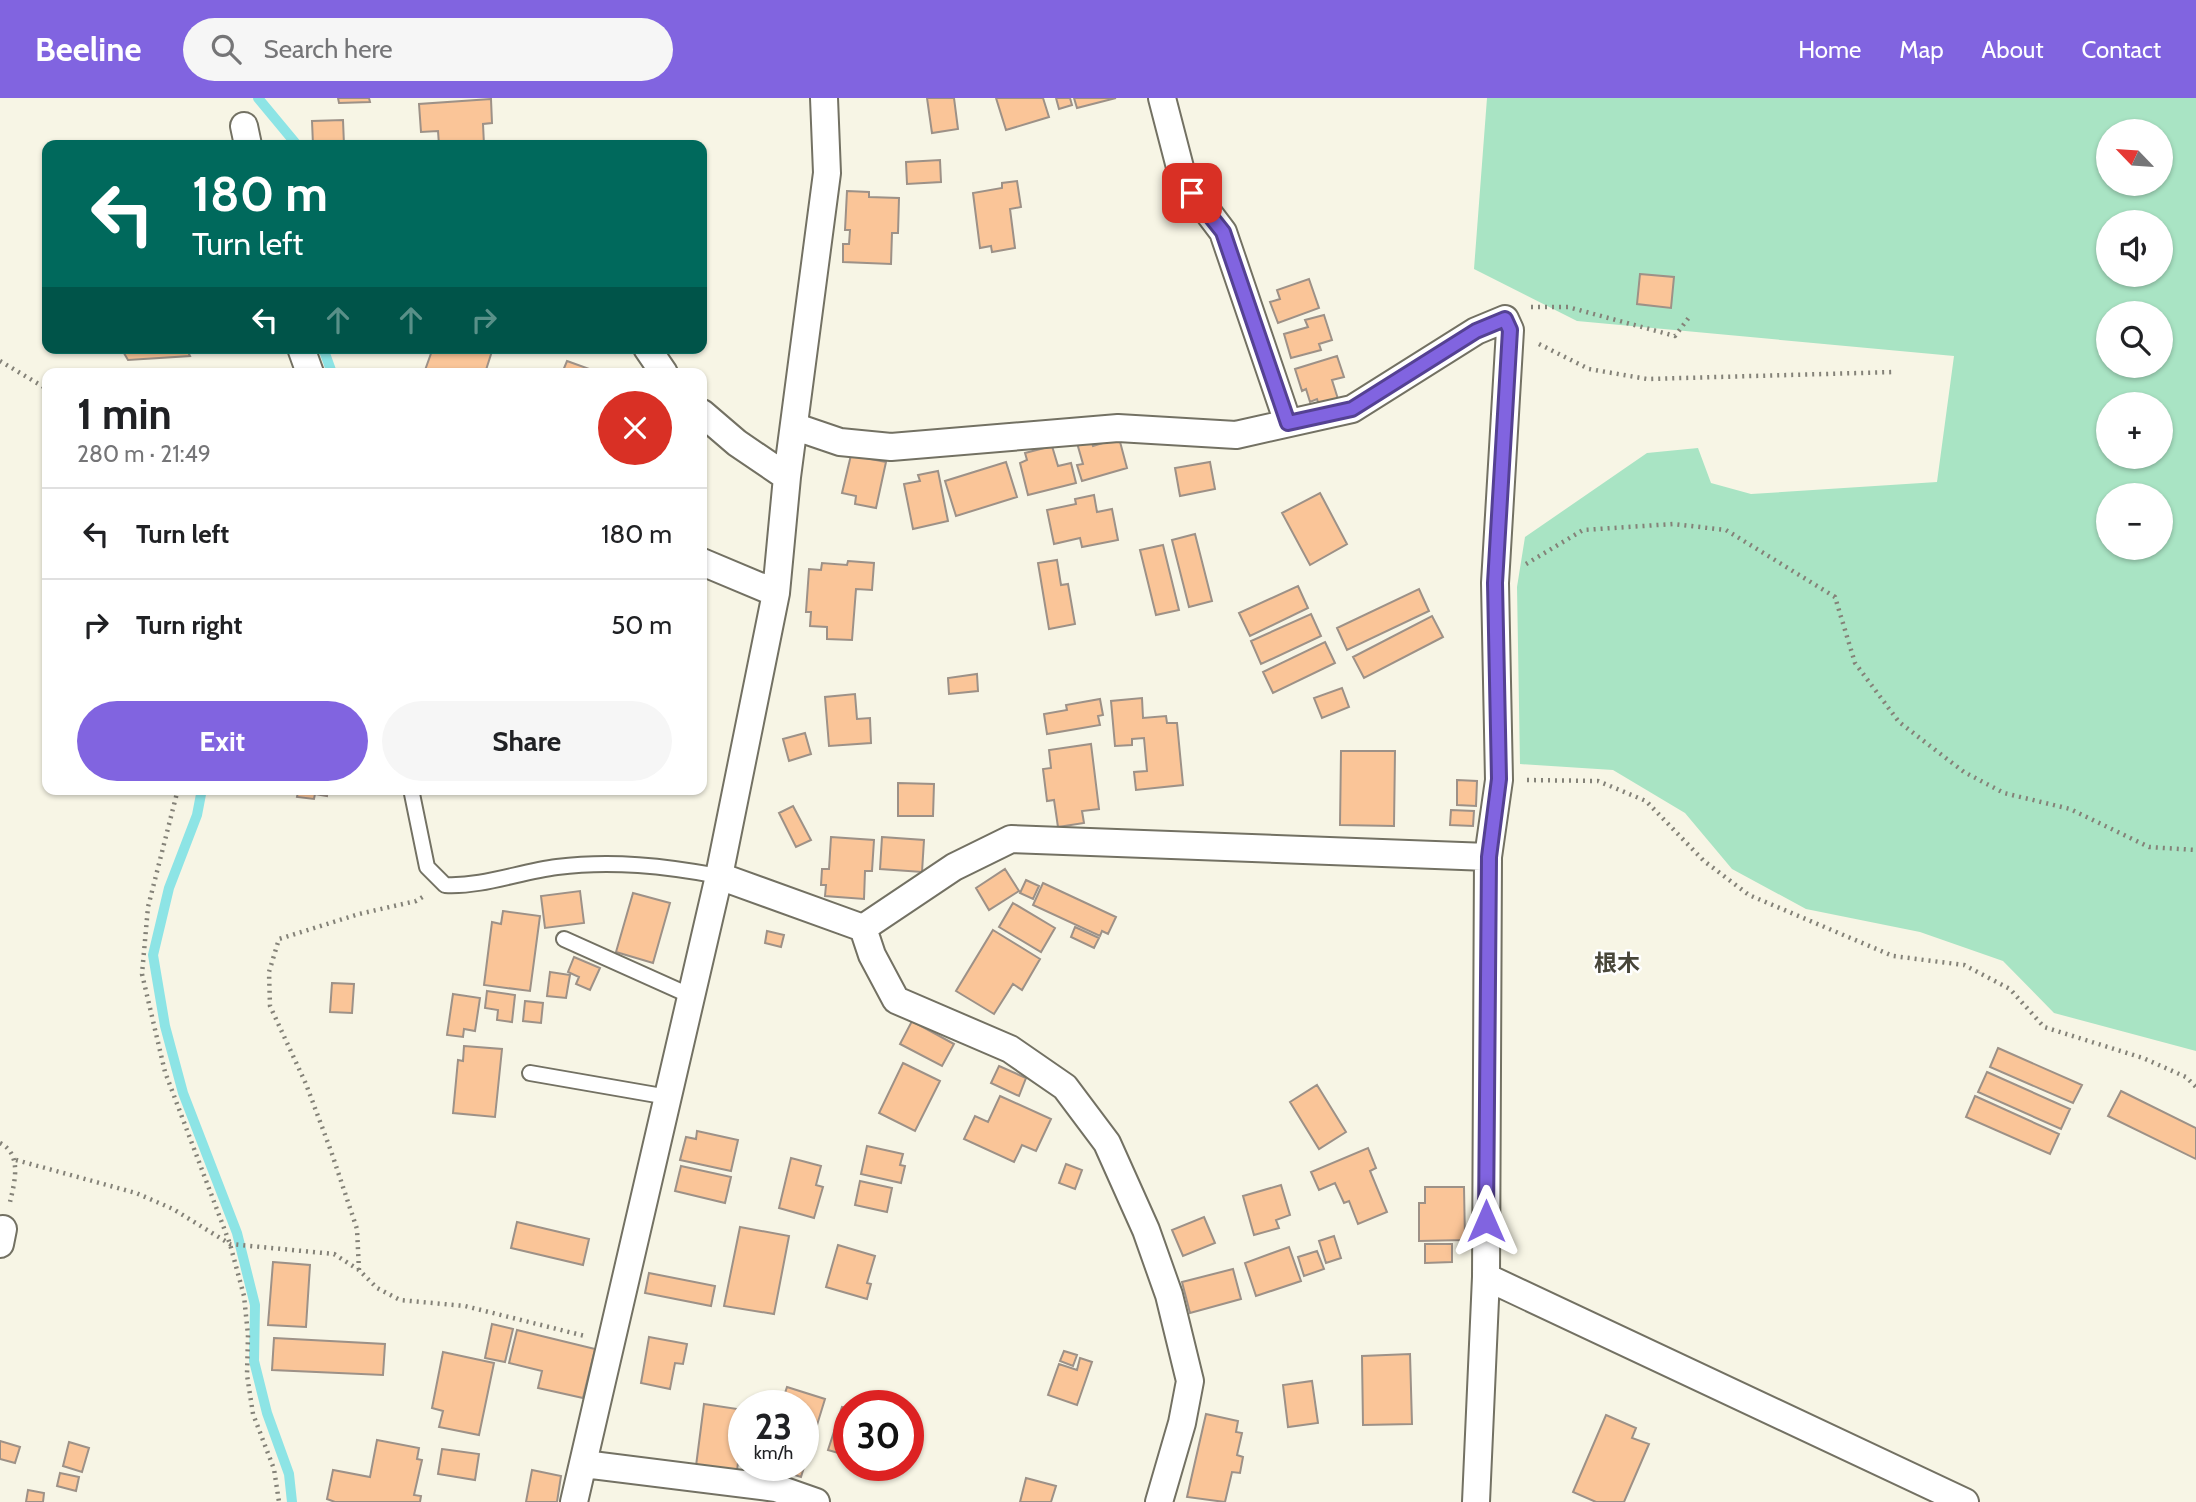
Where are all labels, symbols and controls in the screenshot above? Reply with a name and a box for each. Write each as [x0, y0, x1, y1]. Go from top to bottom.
search box [183, 18, 673, 81]
text: Beeline [35, 29, 141, 69]
icon: search [207, 30, 245, 68]
text: Search here [263, 33, 393, 65]
text: Home [1798, 35, 1861, 64]
text: Map [1899, 35, 1944, 64]
text: About [1982, 35, 2044, 64]
text: Contact [2082, 35, 2161, 64]
north arrow [2096, 119, 2174, 196]
map controls [2096, 119, 2173, 560]
pin [1162, 163, 1222, 223]
text: 180 m [192, 164, 328, 223]
icon: left [77, 168, 168, 259]
icon: arrive [1173, 174, 1211, 212]
button: sound [2096, 210, 2173, 287]
text: Turn left [192, 224, 303, 263]
icon: left [246, 301, 284, 339]
icon: ahead [319, 301, 357, 339]
icon: ahead [392, 301, 430, 339]
icon: right [465, 301, 503, 339]
button: search [2096, 301, 2173, 378]
text: 1 min [77, 388, 172, 440]
button: close [598, 391, 672, 465]
button: + [2096, 392, 2173, 469]
text: 280 m · 21:49 [77, 440, 211, 468]
button: − [2096, 483, 2173, 560]
icon: left [77, 515, 115, 553]
text: Turn left [136, 518, 229, 550]
text: 180 m [601, 518, 672, 550]
icon: right [77, 606, 115, 644]
text: Turn right [136, 609, 242, 641]
text: 50 m [611, 609, 672, 641]
button: Exit [77, 701, 368, 781]
button: Share [382, 701, 672, 781]
district label: 根木 [1594, 949, 1640, 977]
position arrow [1449, 1184, 1523, 1258]
speed limit sign: 30 [833, 1390, 924, 1481]
text: 23 [755, 1405, 792, 1448]
text: km/h [754, 1442, 793, 1464]

